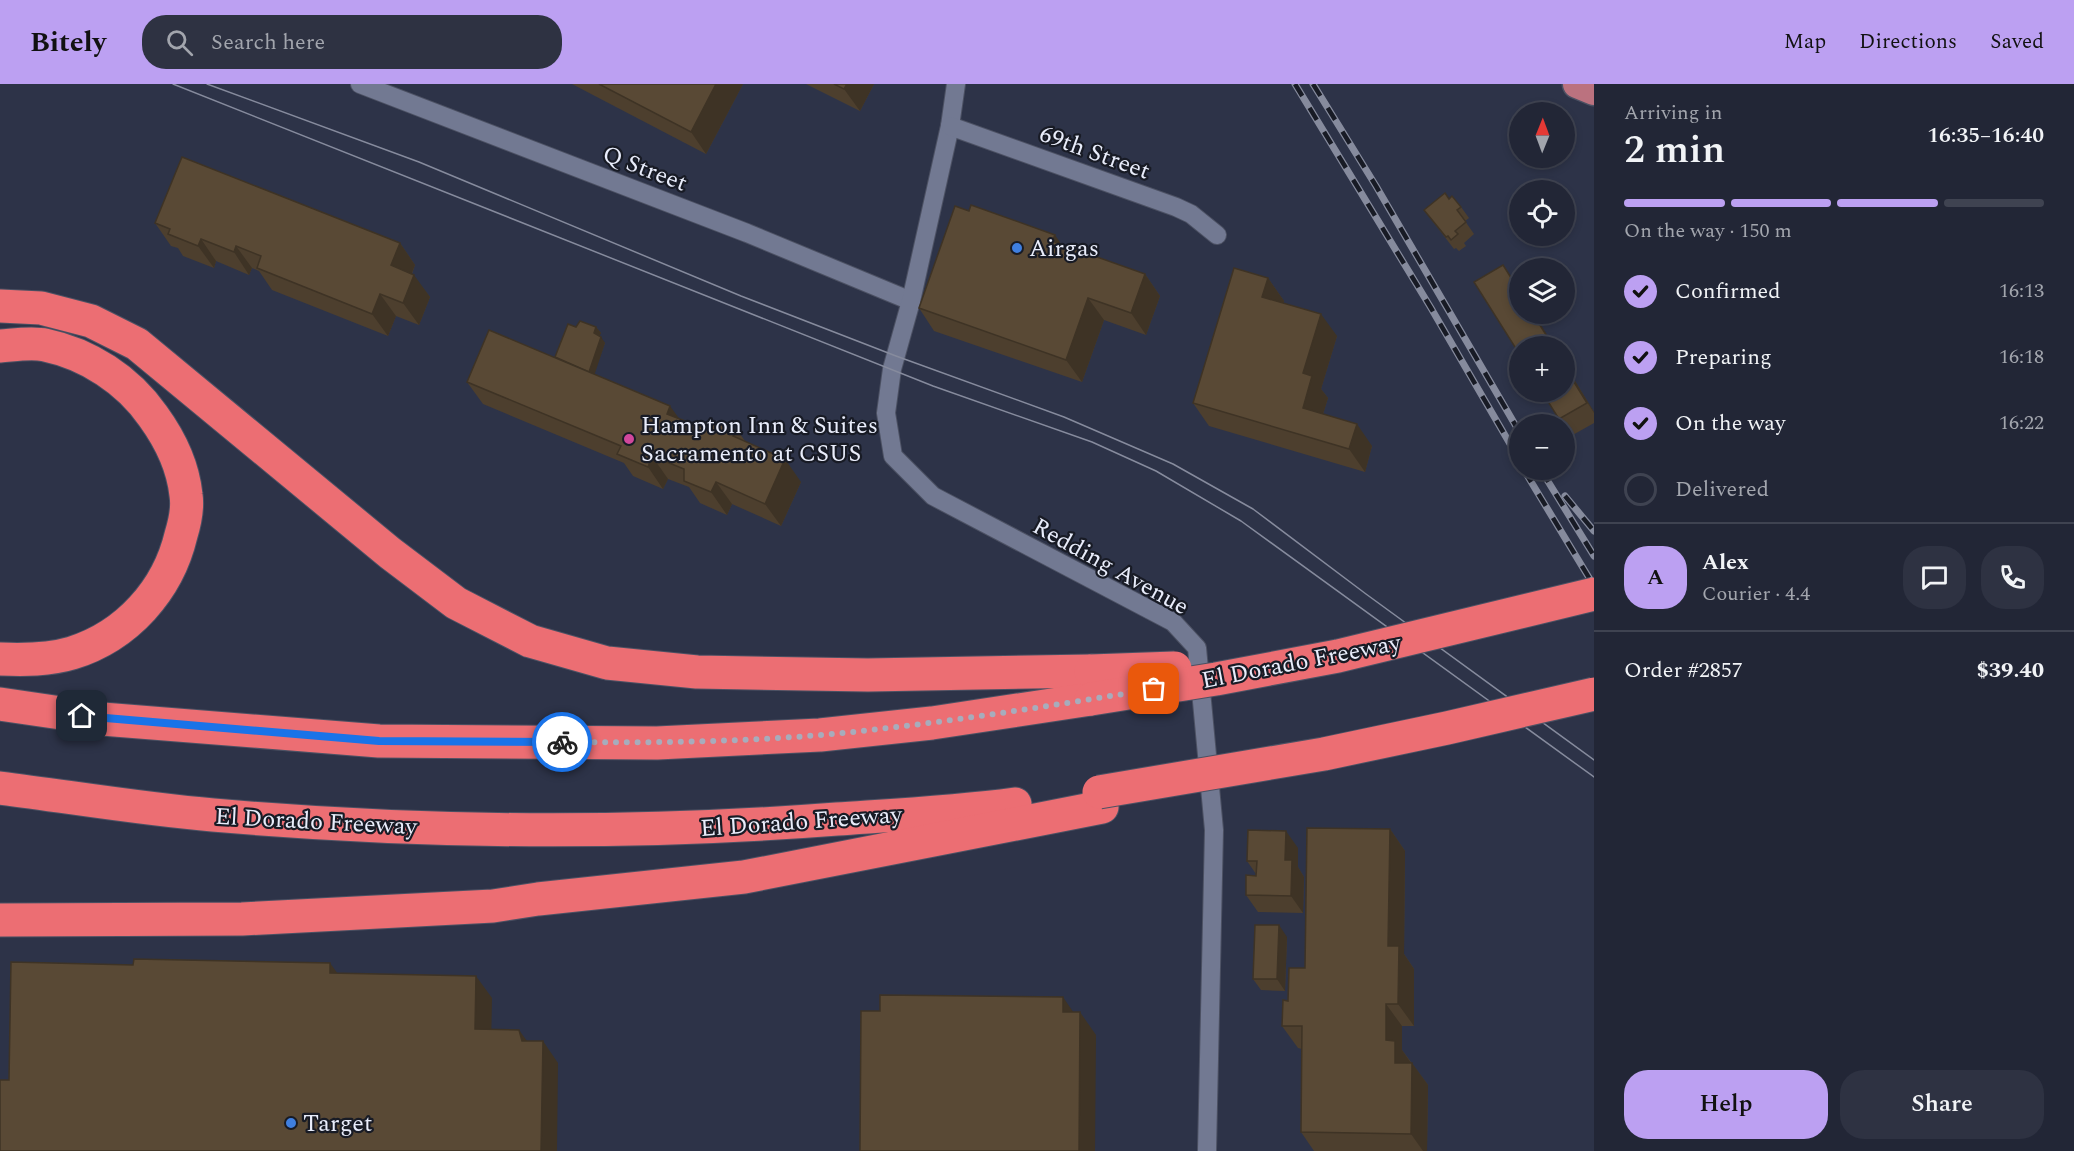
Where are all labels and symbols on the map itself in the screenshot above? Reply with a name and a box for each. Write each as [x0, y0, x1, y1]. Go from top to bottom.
north arrow [1509, 102, 1575, 168]
street label: 69th Street [1034, 116, 1155, 190]
street label: Q Street [597, 136, 692, 202]
place label: Airgas [1029, 231, 1099, 267]
marker: Airgas [1010, 241, 1024, 255]
place label: Hampton Inn & Suites Sacramento at CSUS [641, 408, 878, 472]
marker: Hampton Inn & Suites Sacramento at CSUS [622, 432, 636, 446]
street label: Redding Avenue [1026, 509, 1195, 625]
street label: El Dorado Freeway [1199, 625, 1405, 699]
pin [1128, 663, 1179, 714]
pin [56, 690, 107, 741]
courier [532, 712, 592, 772]
street label: El Dorado Freeway [699, 797, 905, 847]
street label: El Dorado Freeway [214, 799, 419, 845]
place label: Target [303, 1106, 372, 1142]
marker: Target [284, 1116, 298, 1130]

